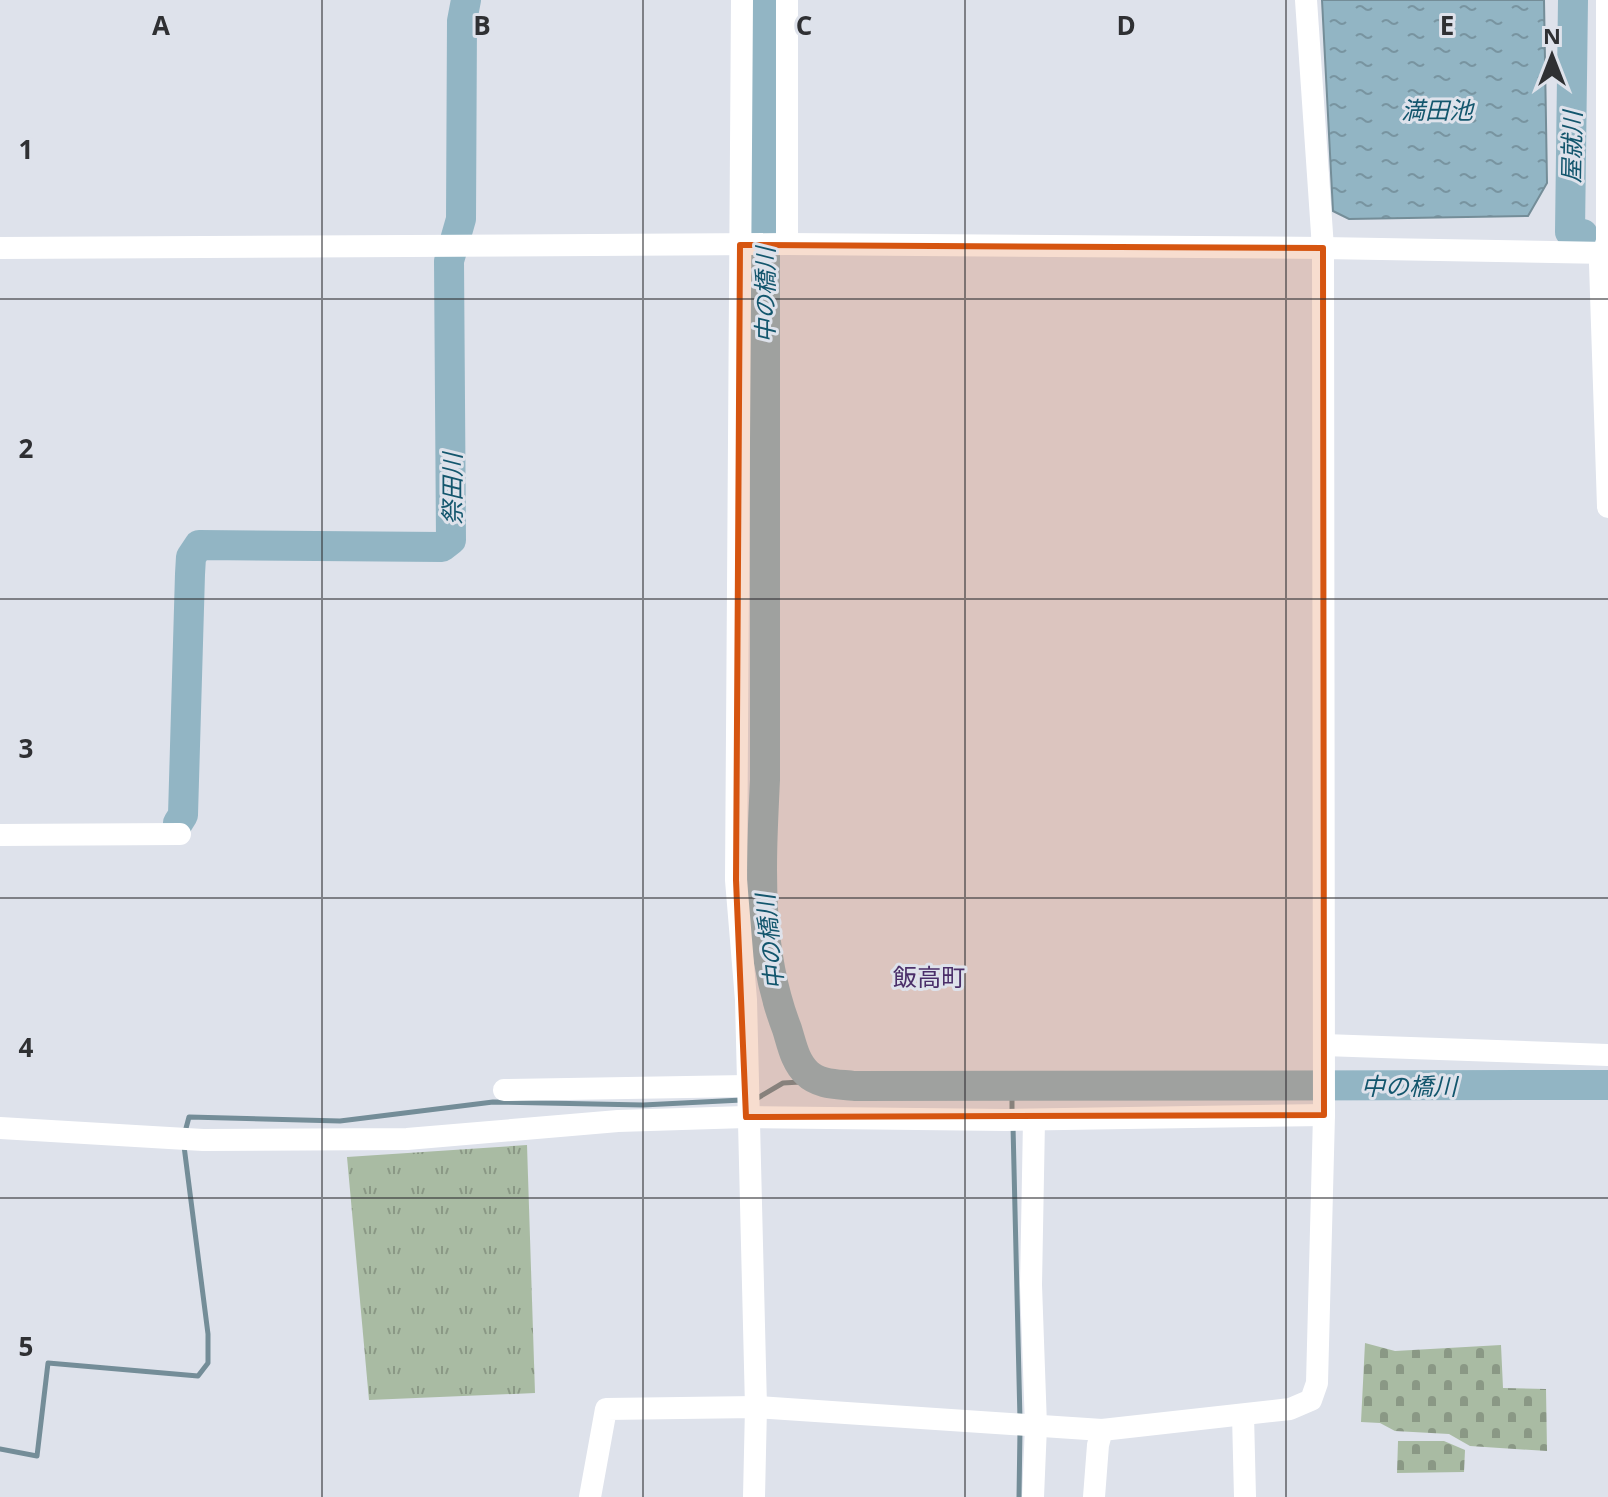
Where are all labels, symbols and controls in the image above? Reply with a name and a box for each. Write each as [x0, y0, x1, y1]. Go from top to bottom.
text: A [152, 7, 170, 43]
text: B [473, 7, 491, 43]
text: C [796, 7, 812, 43]
text: D [1116, 7, 1136, 43]
text: E [1440, 7, 1454, 43]
north arrow [1512, 16, 1592, 96]
text: N [1543, 20, 1561, 50]
water label: 満田池 [1401, 93, 1475, 126]
water label: 屋就川 [1554, 108, 1588, 183]
text: 1 [19, 131, 33, 167]
water label: 中の橋川 [748, 244, 781, 343]
text: 2 [19, 430, 34, 466]
water label: 祭田川 [435, 450, 468, 525]
text: 3 [19, 730, 33, 766]
water label: 中の橋川 [747, 890, 790, 991]
district label: 飯高町 [893, 960, 965, 993]
text: 4 [19, 1029, 34, 1065]
water label: 中の橋川 [1361, 1069, 1460, 1102]
text: 5 [19, 1328, 33, 1364]

